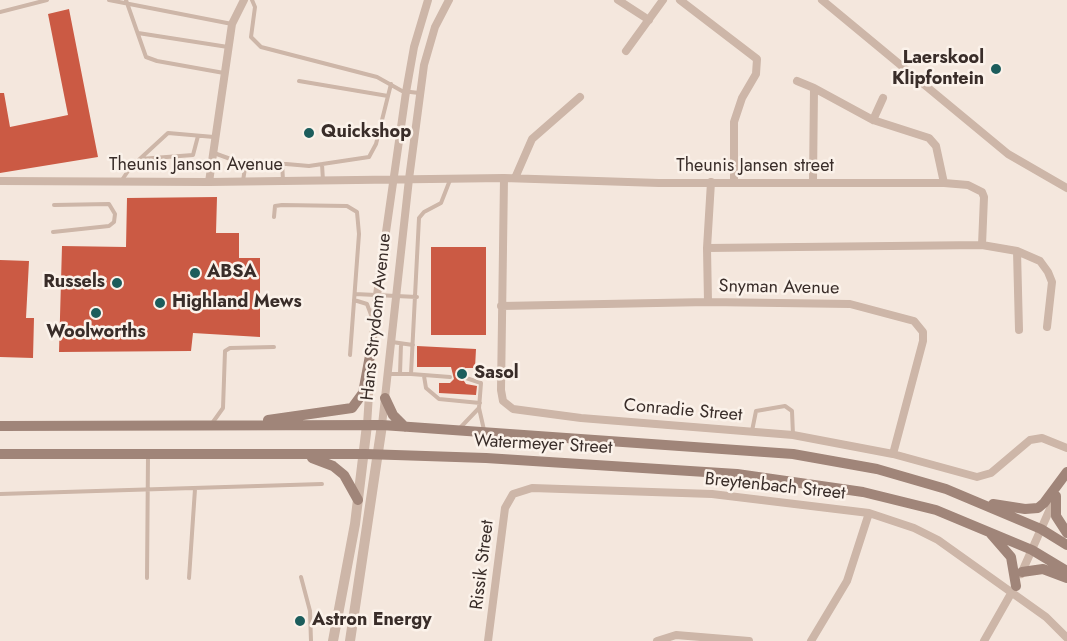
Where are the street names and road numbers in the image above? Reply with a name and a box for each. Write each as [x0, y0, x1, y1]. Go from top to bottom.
street label: Theunis Janson Avenue [109, 155, 283, 177]
street label: Theunis Jansen street [676, 156, 834, 178]
street label: Hans Strydom Avenue [357, 232, 397, 402]
street label: Snyman Avenue [718, 276, 840, 300]
street label: Conradie Street [623, 395, 743, 427]
street label: Watermeyer Street [473, 431, 613, 459]
street label: Breytenbach Street [704, 469, 846, 505]
street label: Rissik Street [467, 519, 499, 611]

